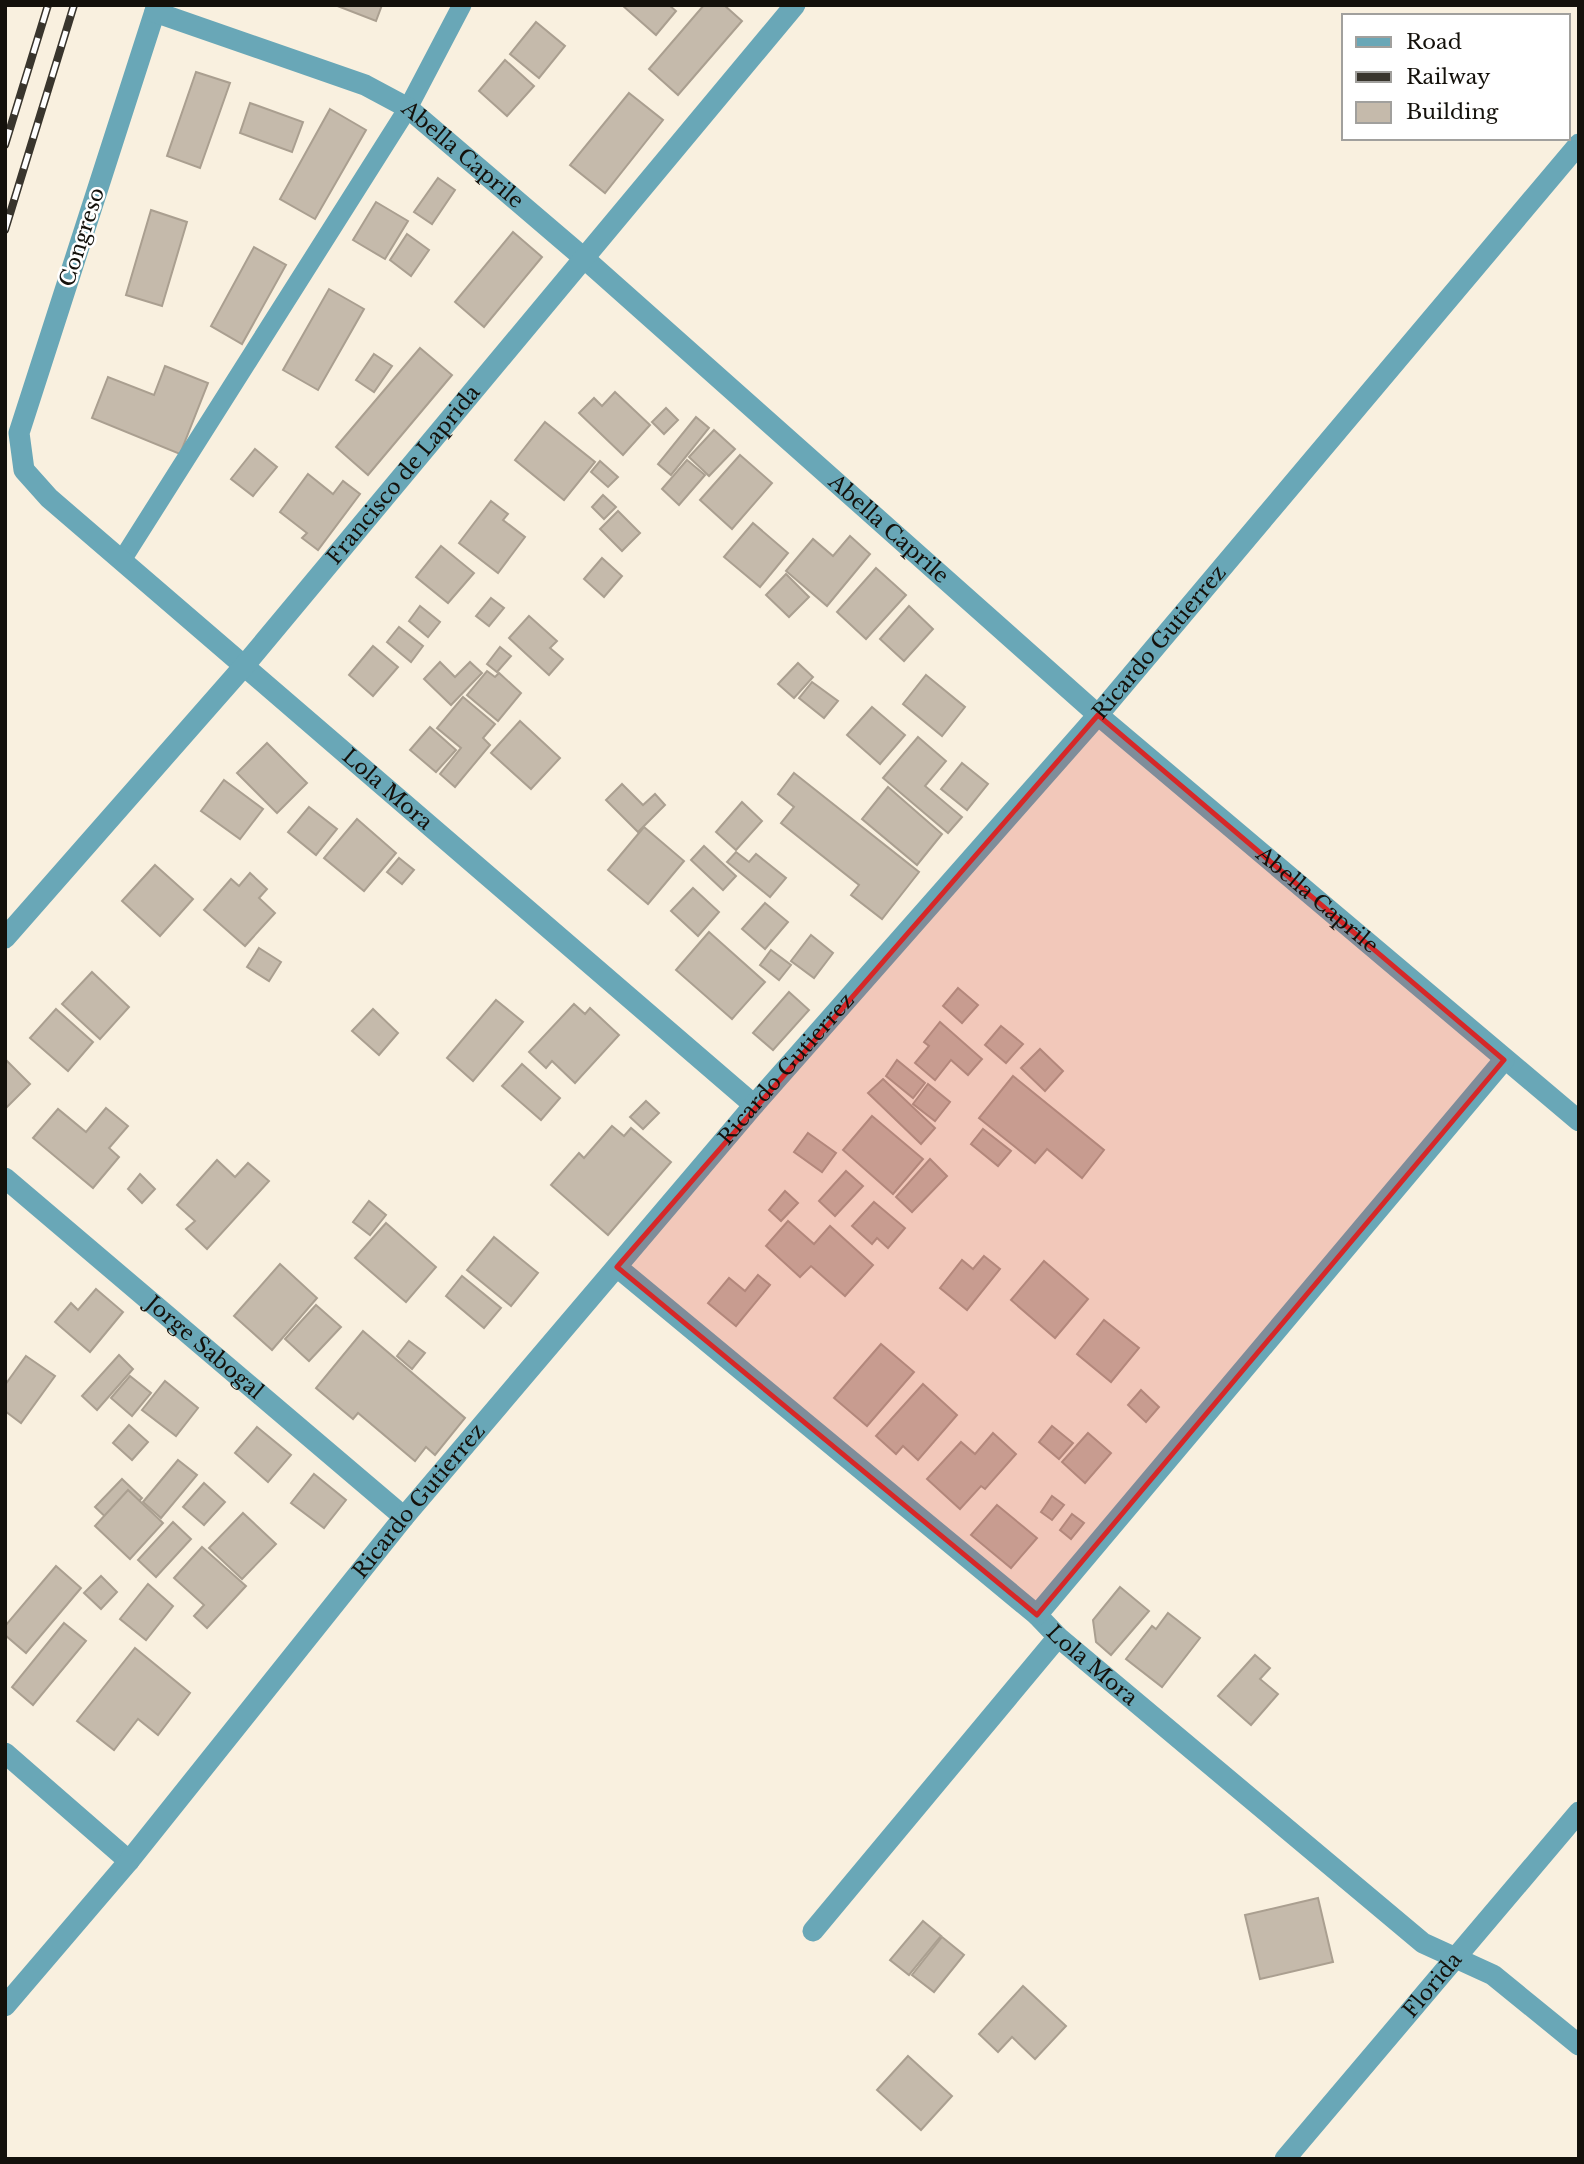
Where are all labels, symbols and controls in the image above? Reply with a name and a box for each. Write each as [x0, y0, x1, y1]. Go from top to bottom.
legend [1342, 14, 1570, 140]
text: Road [1406, 29, 1462, 55]
text: Railway [1406, 64, 1491, 90]
street label: Abella Caprile [396, 95, 529, 214]
text: Building [1406, 99, 1499, 125]
street label: Congreso [54, 184, 110, 290]
street label: Francisco de Laprida [321, 380, 486, 570]
street label: Abella Caprile [822, 468, 954, 589]
street label: Ricardo Gutierrez [1087, 560, 1232, 725]
street label: Lola Mora [337, 743, 438, 836]
street label: Abella Caprile [1250, 840, 1384, 959]
street label: Ricardo Gutierrez [713, 988, 860, 1150]
street label: Jorge Sabogal [138, 1289, 269, 1405]
street label: Ricardo Gutierrez [347, 1418, 491, 1584]
street label: Lola Mora [1041, 1620, 1143, 1711]
street label: Florida [1397, 1947, 1468, 2023]

